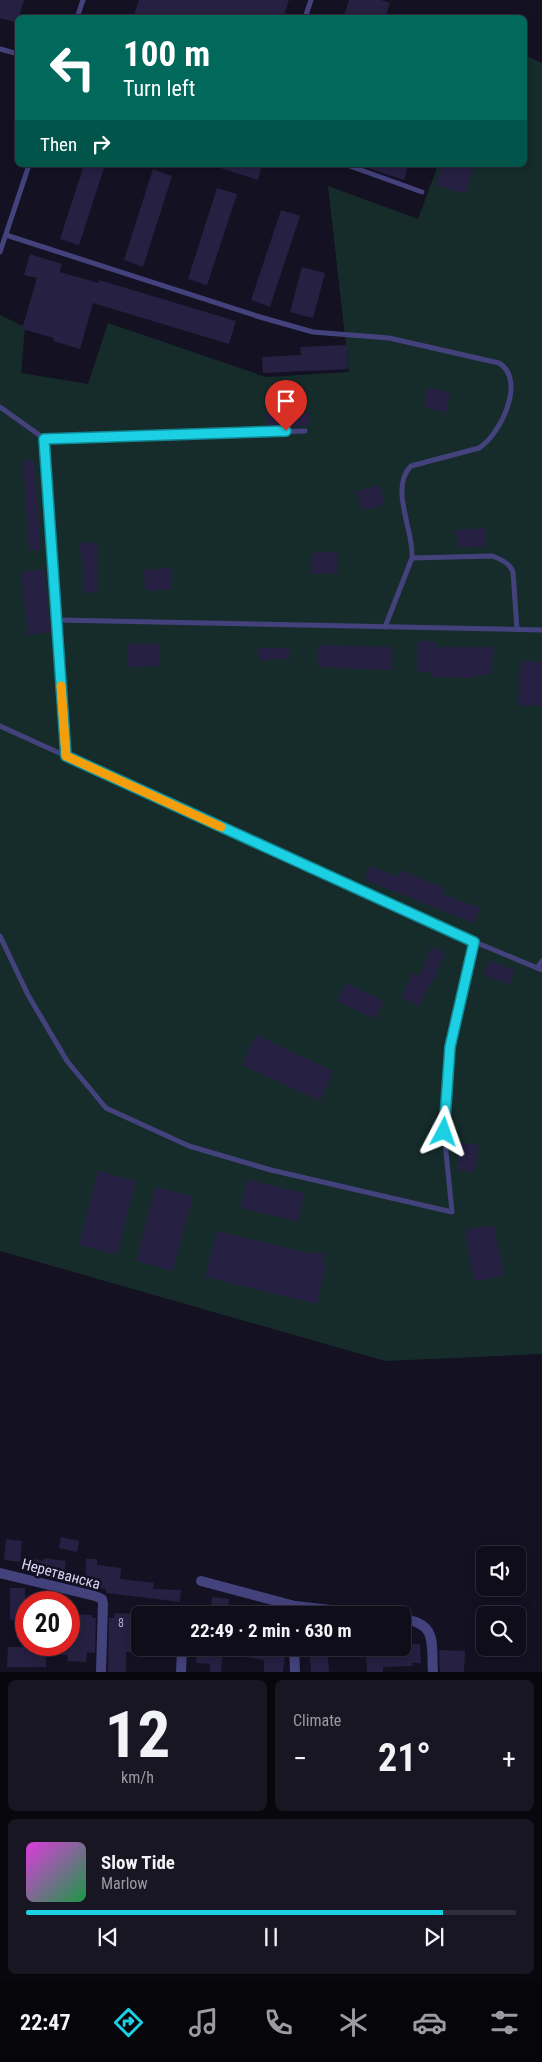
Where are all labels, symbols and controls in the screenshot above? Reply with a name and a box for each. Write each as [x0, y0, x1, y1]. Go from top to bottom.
text: 100 m [123, 34, 210, 75]
icon: left [40, 35, 105, 100]
text: Turn left [123, 76, 195, 101]
icon: right [87, 130, 115, 158]
text: Then [40, 133, 77, 156]
pin [265, 380, 307, 431]
icon: arrive [272, 387, 300, 415]
position arrow [417, 1105, 469, 1157]
map controls [476, 1546, 526, 1656]
button: sound [476, 1546, 526, 1596]
street label: Неретванска [20, 1555, 102, 1593]
speed limit sign: 20 [15, 1591, 80, 1656]
button: search [476, 1606, 526, 1656]
house number: 8 [118, 1616, 124, 1630]
text: 22:49 · 2 min · 630 m [190, 1619, 352, 1642]
text: 12 [105, 1697, 170, 1773]
text: Climate [293, 1711, 341, 1730]
text: 21° [378, 1736, 431, 1780]
text: − [293, 1742, 307, 1775]
text: + [502, 1742, 516, 1775]
text: km/h [121, 1768, 154, 1787]
text: Slow Tide [101, 1851, 175, 1874]
text: Marlow [101, 1874, 148, 1893]
icon: previous [94, 1923, 122, 1951]
icon: pause [257, 1923, 285, 1951]
icon: next [420, 1923, 448, 1951]
icon: directions [111, 2005, 146, 2040]
icon: music [186, 2005, 221, 2040]
icon: phone [261, 2005, 296, 2040]
icon: climate [336, 2005, 371, 2040]
icon: car [412, 2005, 447, 2040]
icon: filters [487, 2005, 522, 2040]
text: 22:47 [20, 2010, 71, 2035]

